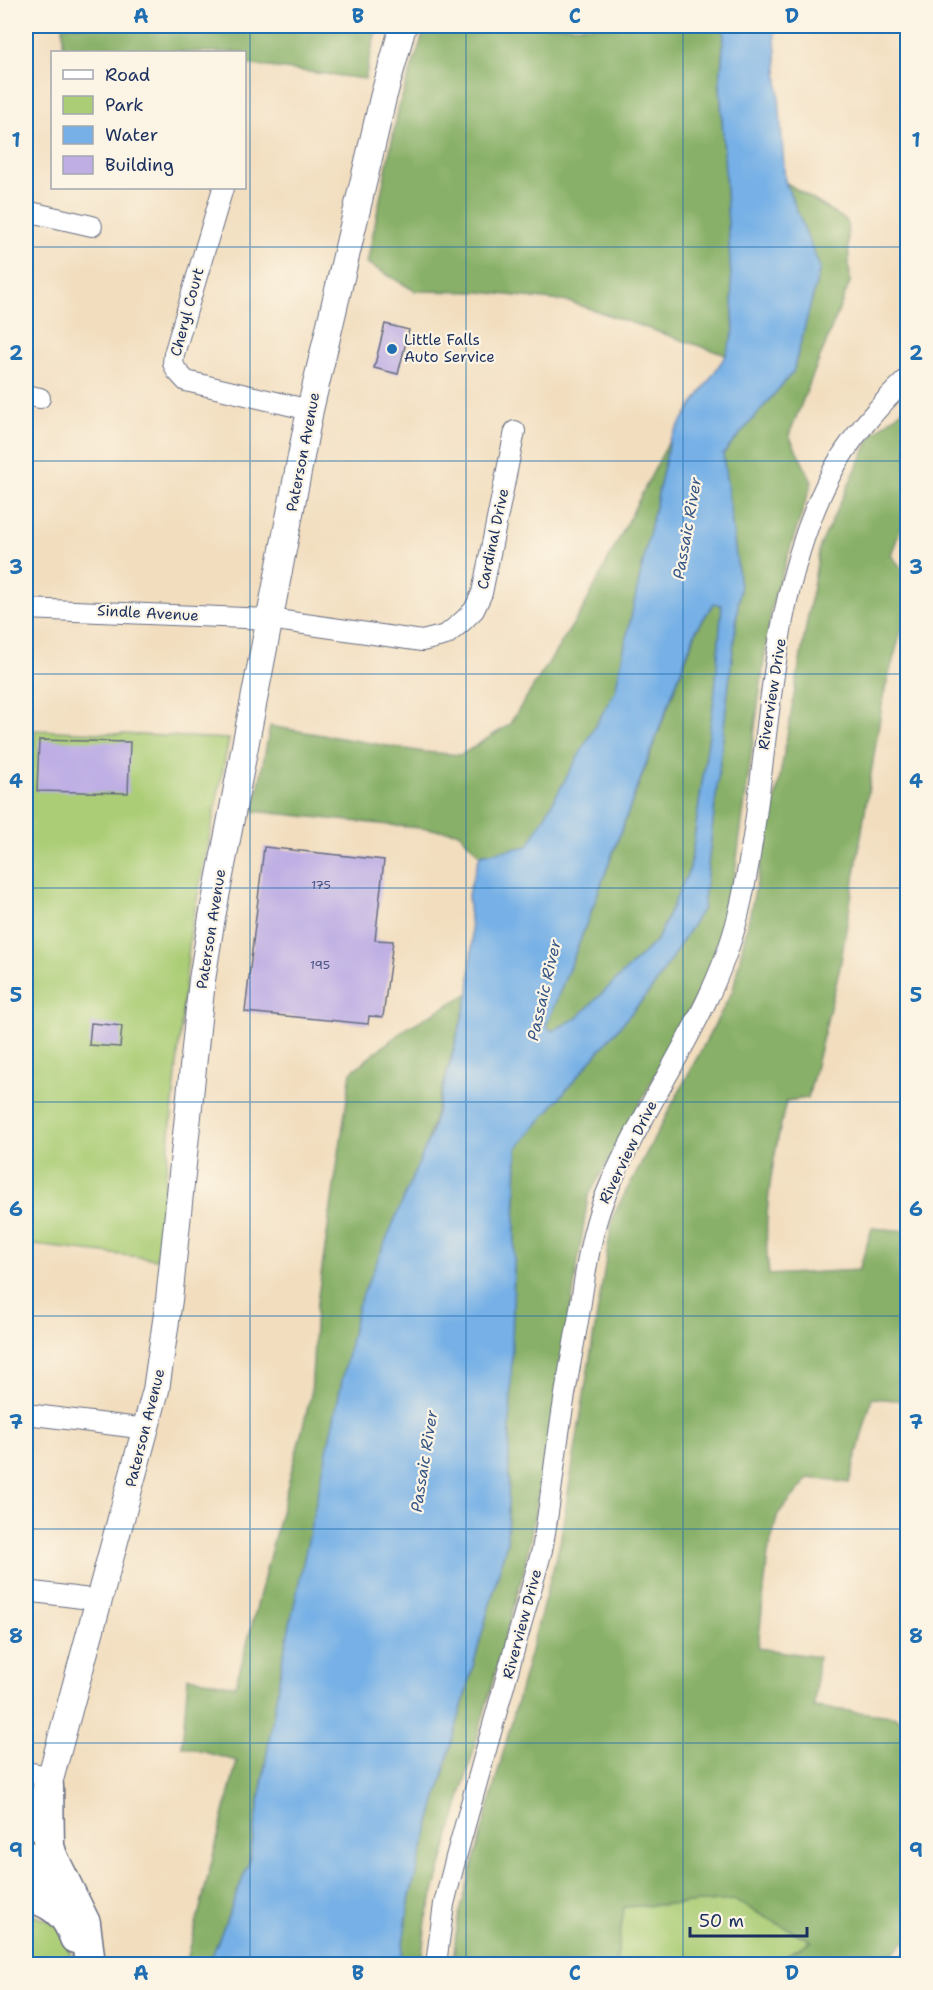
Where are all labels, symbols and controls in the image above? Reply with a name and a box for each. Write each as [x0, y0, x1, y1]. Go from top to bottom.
text: A [133, 3, 149, 29]
text: B [352, 3, 364, 29]
text: C [569, 3, 581, 29]
text: D [785, 3, 799, 29]
legend [51, 51, 246, 189]
text: Road [105, 63, 150, 87]
text: Park [105, 93, 144, 117]
text: Water [105, 123, 158, 147]
text: 1 [11, 127, 21, 153]
text: 1 [911, 127, 921, 153]
text: Building [105, 153, 174, 177]
street label: Cheryl Court [166, 265, 208, 359]
place label: Little Falls Auto Service [404, 330, 495, 367]
text: 2 [9, 340, 23, 366]
text: 2 [909, 340, 923, 366]
marker: Little Falls Auto Service [385, 342, 399, 356]
street label: Paterson Avenue [282, 391, 324, 513]
water label: Passaic River [668, 475, 706, 581]
street label: Cardinal Drive [473, 487, 513, 591]
text: 3 [9, 554, 23, 580]
text: 3 [909, 554, 923, 580]
street label: Sindle Avenue [97, 600, 199, 626]
street label: Riverview Drive [753, 637, 791, 751]
text: 4 [9, 768, 23, 794]
text: 4 [909, 768, 923, 794]
street label: Paterson Avenue [192, 868, 230, 990]
house number: 175 [311, 877, 331, 893]
water label: Passaic River [522, 937, 566, 1043]
house number: 195 [310, 957, 330, 973]
text: 5 [10, 982, 22, 1008]
text: 5 [910, 982, 922, 1008]
street label: Riverview Drive [594, 1097, 662, 1207]
text: 6 [9, 1196, 23, 1222]
text: 6 [909, 1196, 923, 1222]
street label: Paterson Avenue [121, 1367, 169, 1489]
water label: Passaic River [406, 1408, 442, 1514]
text: 7 [9, 1409, 23, 1435]
text: 7 [909, 1409, 923, 1435]
street label: Riverview Drive [498, 1567, 546, 1681]
text: 8 [9, 1623, 23, 1649]
text: 8 [909, 1623, 923, 1649]
text: 9 [9, 1837, 23, 1863]
text: 9 [909, 1837, 923, 1863]
scale bar [690, 1900, 807, 1938]
text: 50 m [699, 1909, 744, 1933]
text: A [133, 1960, 149, 1986]
text: B [352, 1960, 364, 1986]
text: C [569, 1960, 581, 1986]
text: D [785, 1960, 799, 1986]

